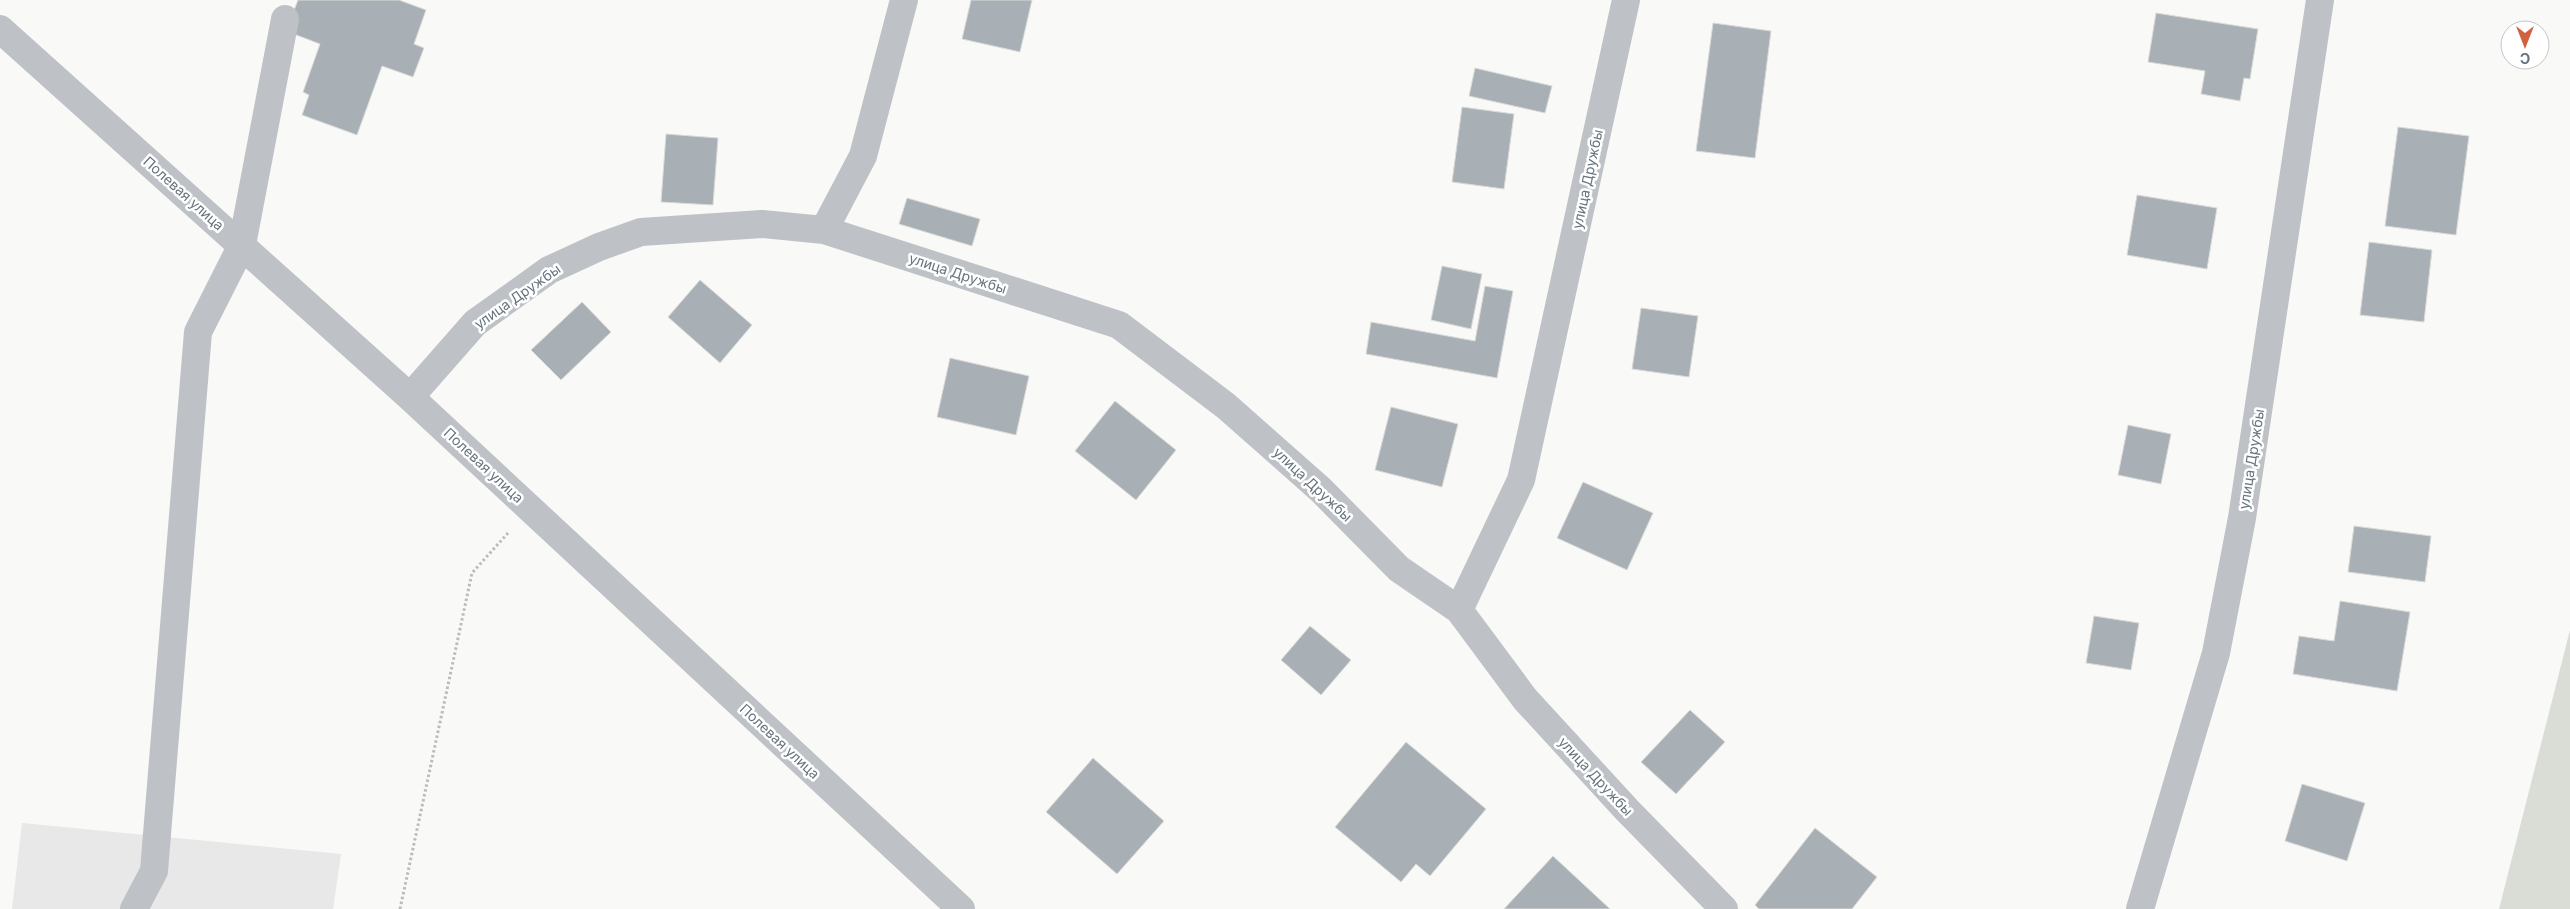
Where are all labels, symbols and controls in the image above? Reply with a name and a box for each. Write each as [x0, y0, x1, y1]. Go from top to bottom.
north arrow [2500, 20, 2550, 70]
text: С [2520, 50, 2530, 67]
street label: улица Дружбы [1568, 128, 1606, 230]
street label: Полевая улица [140, 152, 228, 234]
street label: улица Дружбы [907, 249, 1009, 297]
street label: улица Дружбы [471, 260, 563, 332]
street label: улица Дружбы [2235, 408, 2267, 510]
street label: Полевая улица [441, 424, 527, 506]
street label: улица Дружбы [1270, 443, 1356, 525]
street label: Полевая улица [737, 700, 823, 782]
street label: улица Дружбы [1555, 733, 1637, 819]

